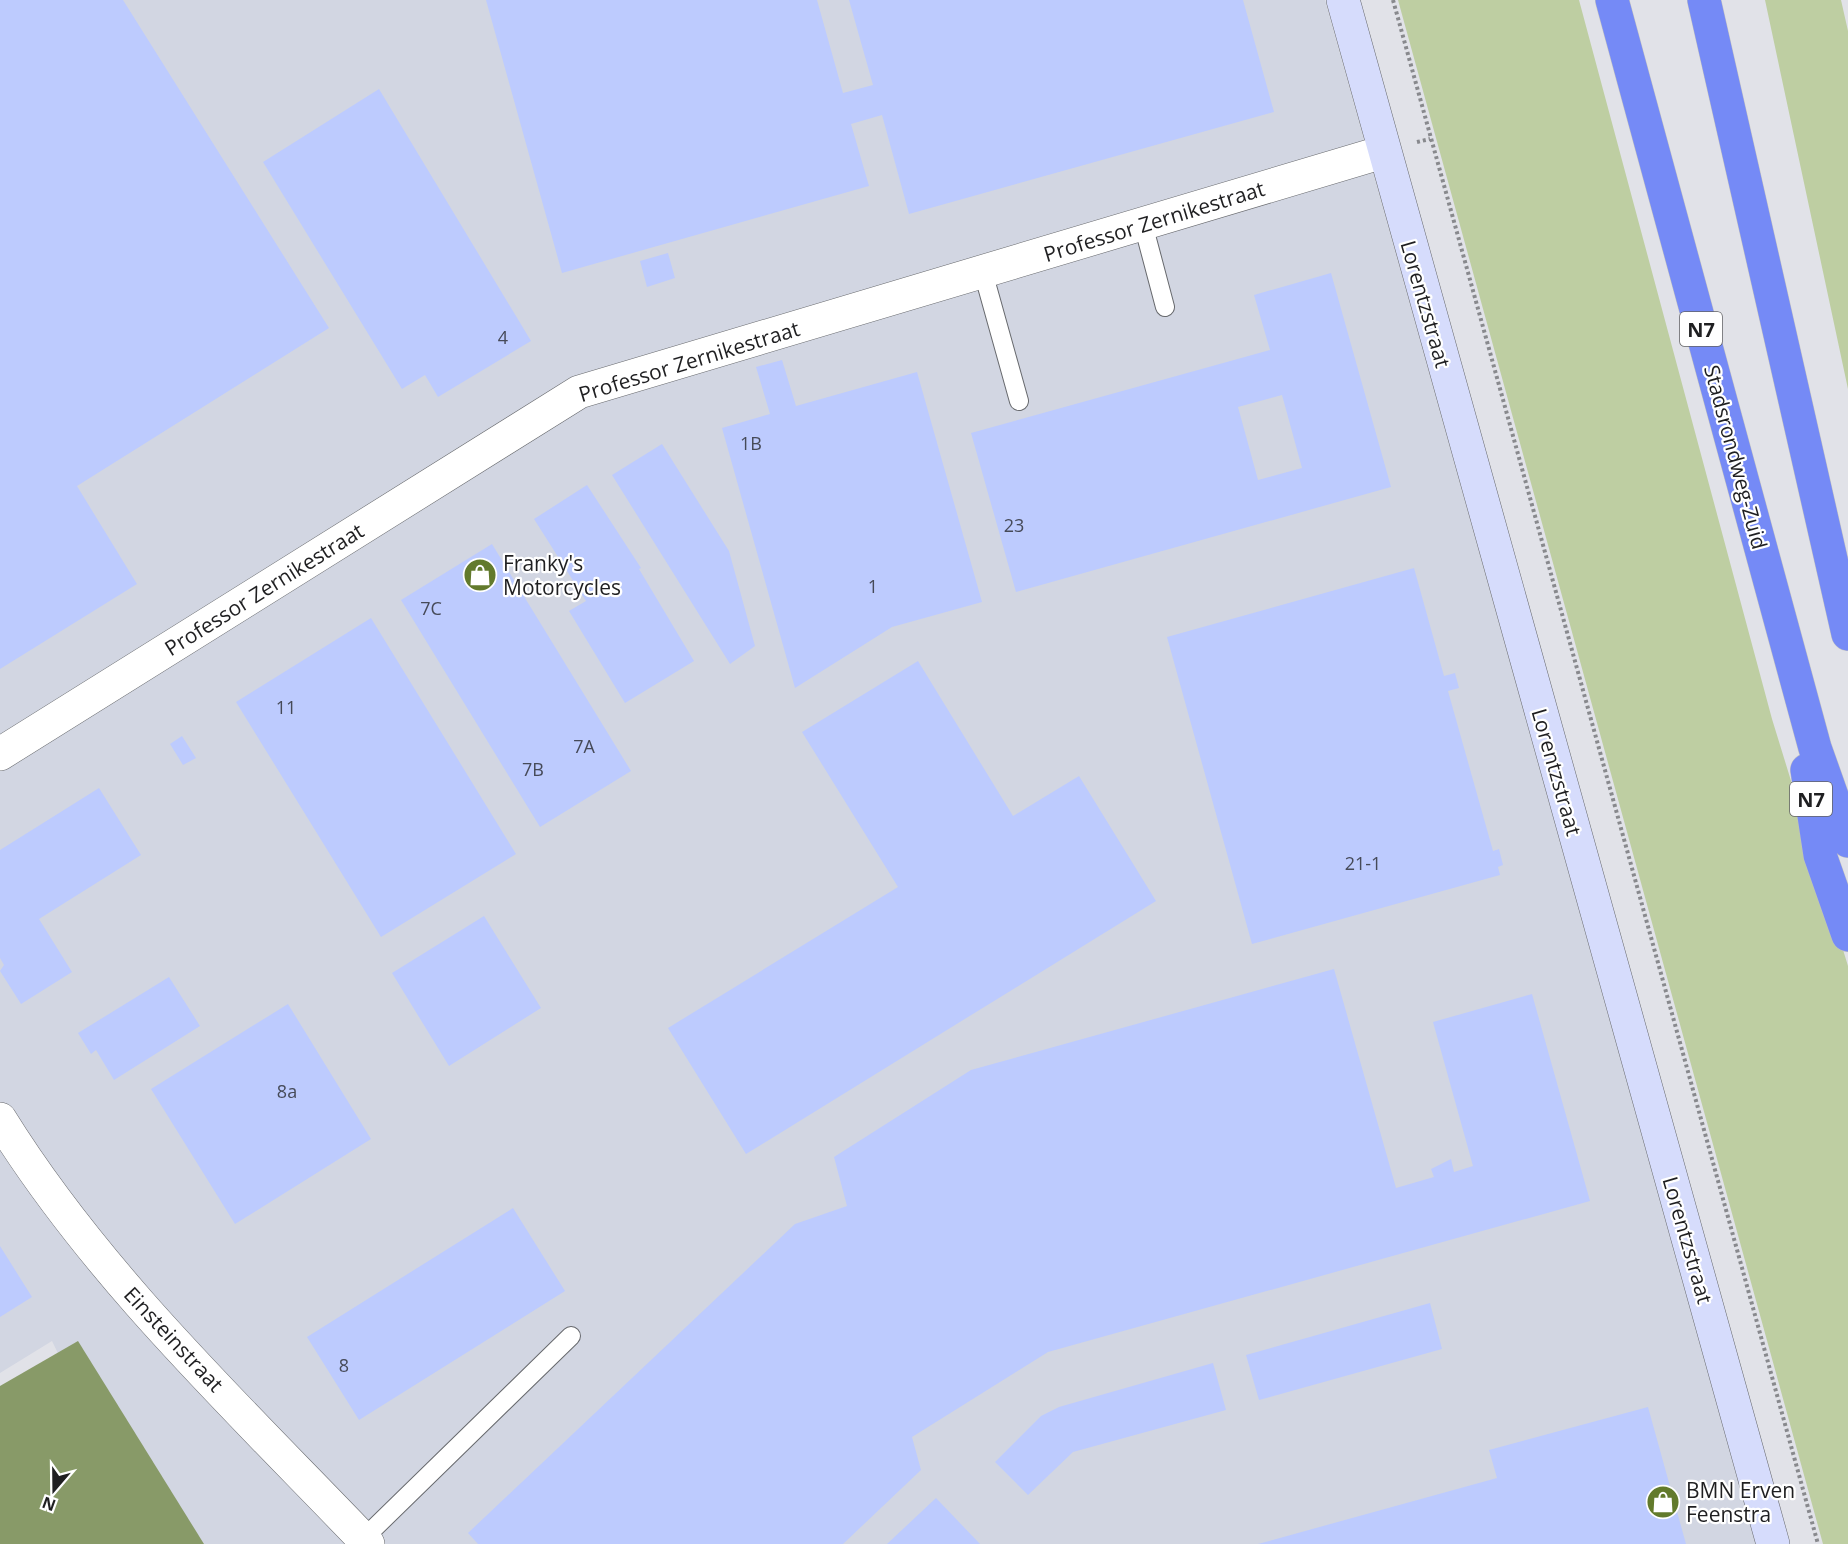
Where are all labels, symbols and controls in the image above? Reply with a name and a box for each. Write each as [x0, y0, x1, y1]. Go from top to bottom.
street label: Professor Zernikestraat [1040, 174, 1268, 268]
street label: Lorentzstraat [1394, 237, 1458, 371]
road number: N7 [1680, 312, 1722, 346]
street label: Professor Zernikestraat [575, 314, 803, 408]
house number: 4 [498, 325, 508, 349]
street label: Stadsrondweg-Zuid [1698, 362, 1774, 552]
house number: 1B [740, 431, 762, 455]
house number: 23 [1004, 513, 1024, 537]
street label: Professor Zernikestraat [159, 516, 369, 662]
place label: Franky's Motorcycles [503, 549, 621, 601]
shop icon: Franky's Motorcycles [462, 557, 498, 593]
house number: 1 [868, 574, 878, 598]
house number: 7C [420, 596, 442, 620]
house number: 11 [276, 695, 296, 719]
street label: Lorentzstraat [1525, 705, 1589, 839]
house number: 7A [573, 734, 595, 758]
house number: 7B [522, 757, 544, 781]
road number: N7 [1790, 782, 1832, 816]
house number: 21-1 [1345, 851, 1381, 875]
house number: 8a [277, 1079, 297, 1103]
street label: Lorentzstraat [1656, 1173, 1720, 1307]
street label: Einsteinstraat [118, 1280, 230, 1398]
house number: 8 [339, 1353, 349, 1377]
north arrow [24, 1460, 84, 1520]
place label: BMN Erven Feenstra [1686, 1476, 1795, 1528]
shop icon: BMN Erven Feenstra [1645, 1484, 1681, 1520]
text: N [39, 1492, 59, 1517]

